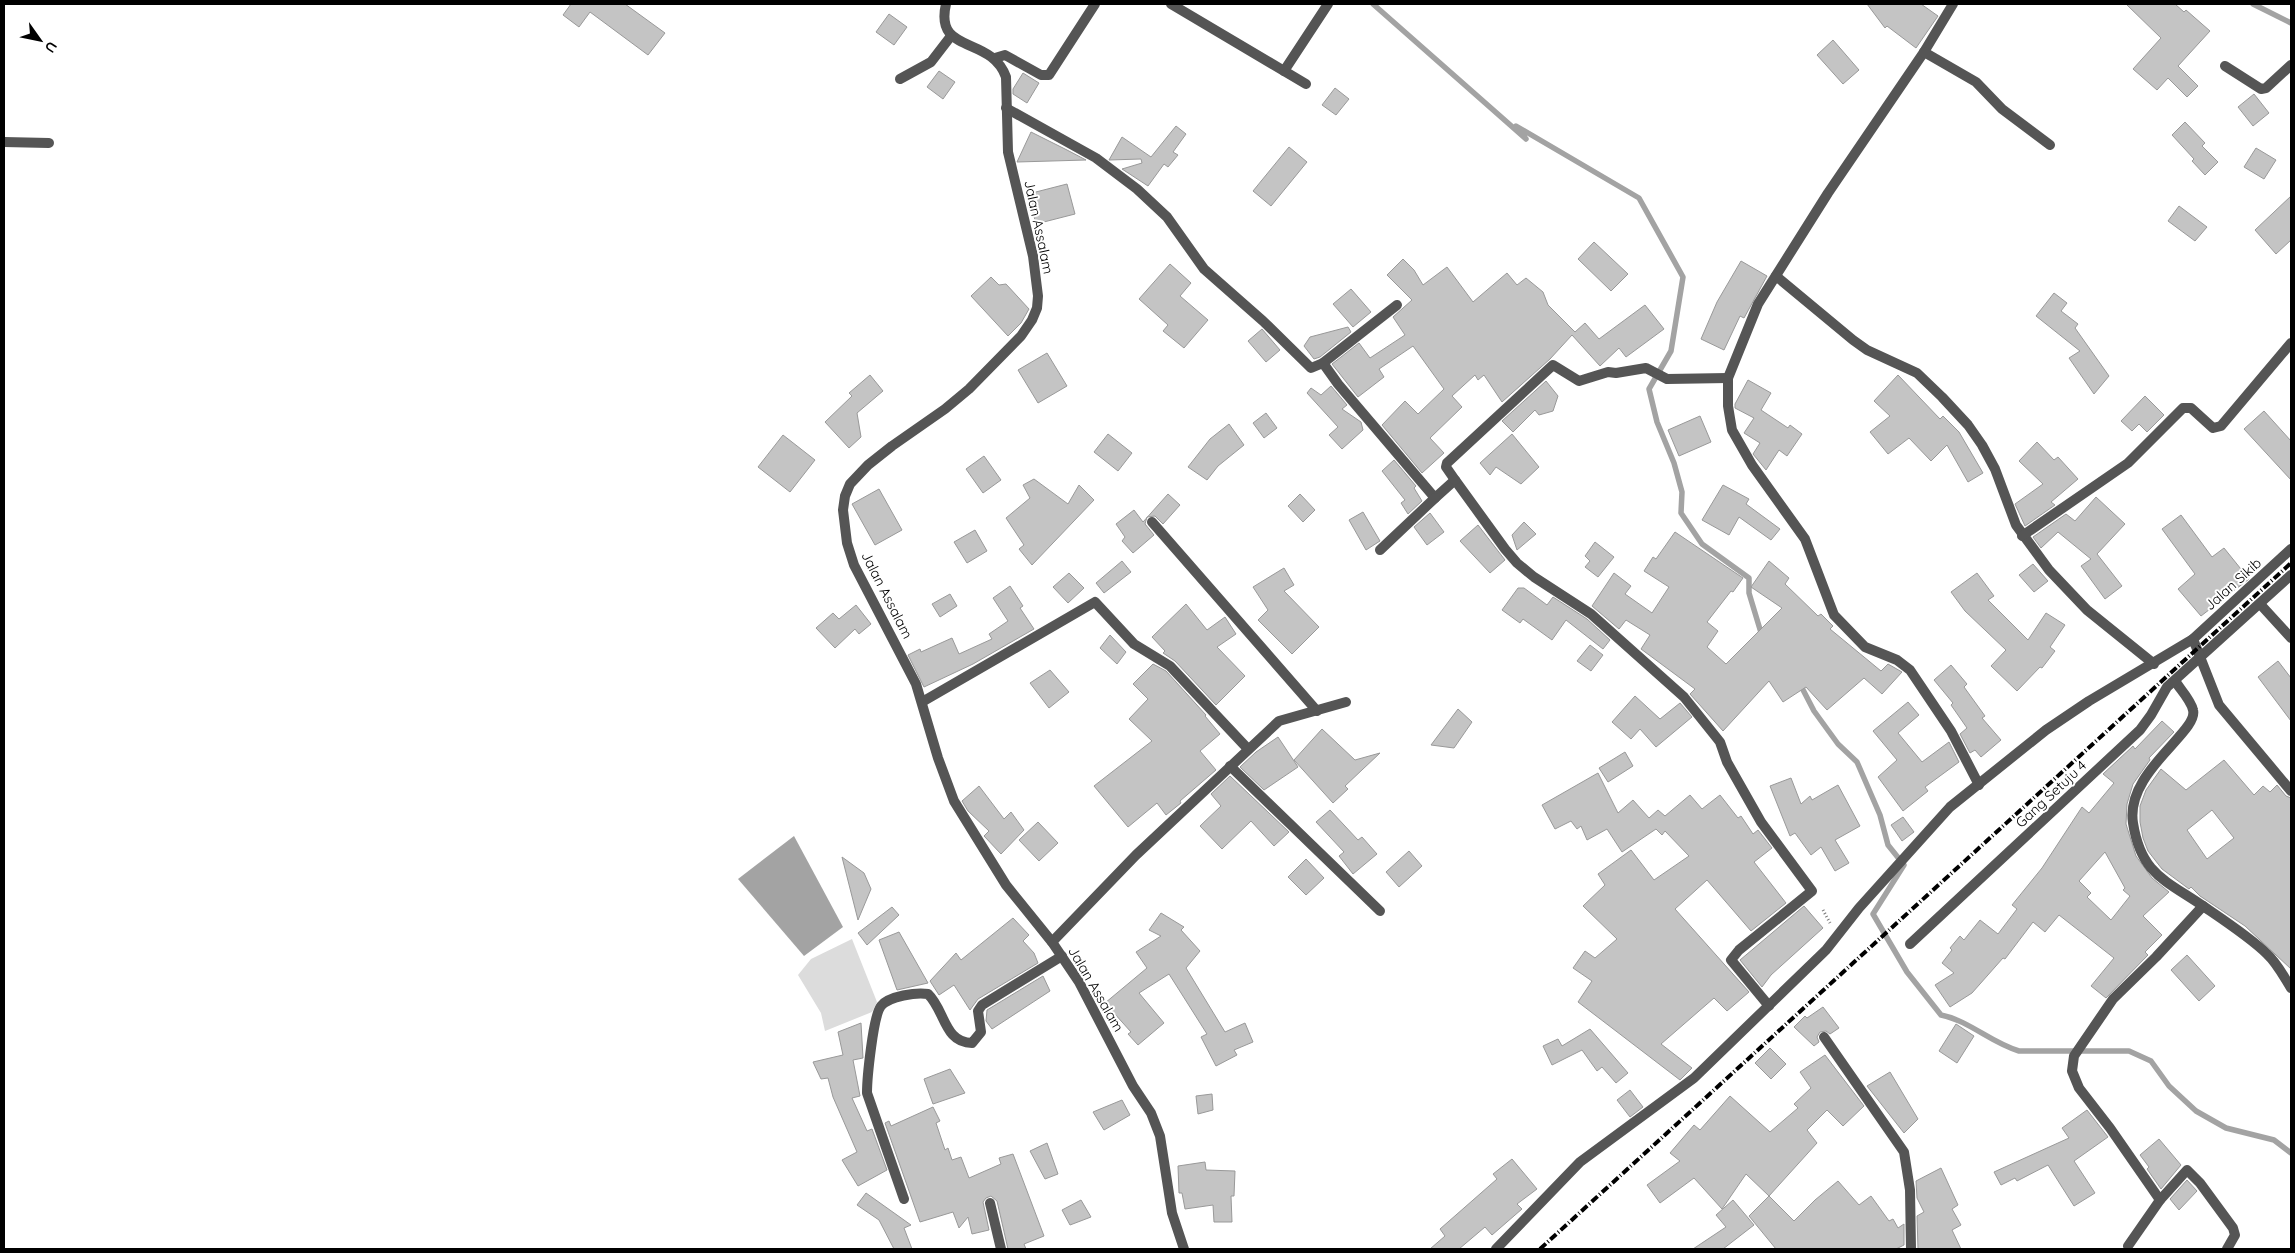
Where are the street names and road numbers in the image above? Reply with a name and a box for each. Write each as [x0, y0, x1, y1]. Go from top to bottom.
street label: Jalan Assalam [1020, 178, 1058, 276]
street label: Jalan Assalam [857, 548, 917, 642]
street label: Jalan Sikib [2201, 554, 2265, 614]
street label: Gang Setuju 4 [2012, 757, 2090, 831]
street label: Jalan Assalam [1064, 943, 1128, 1035]

